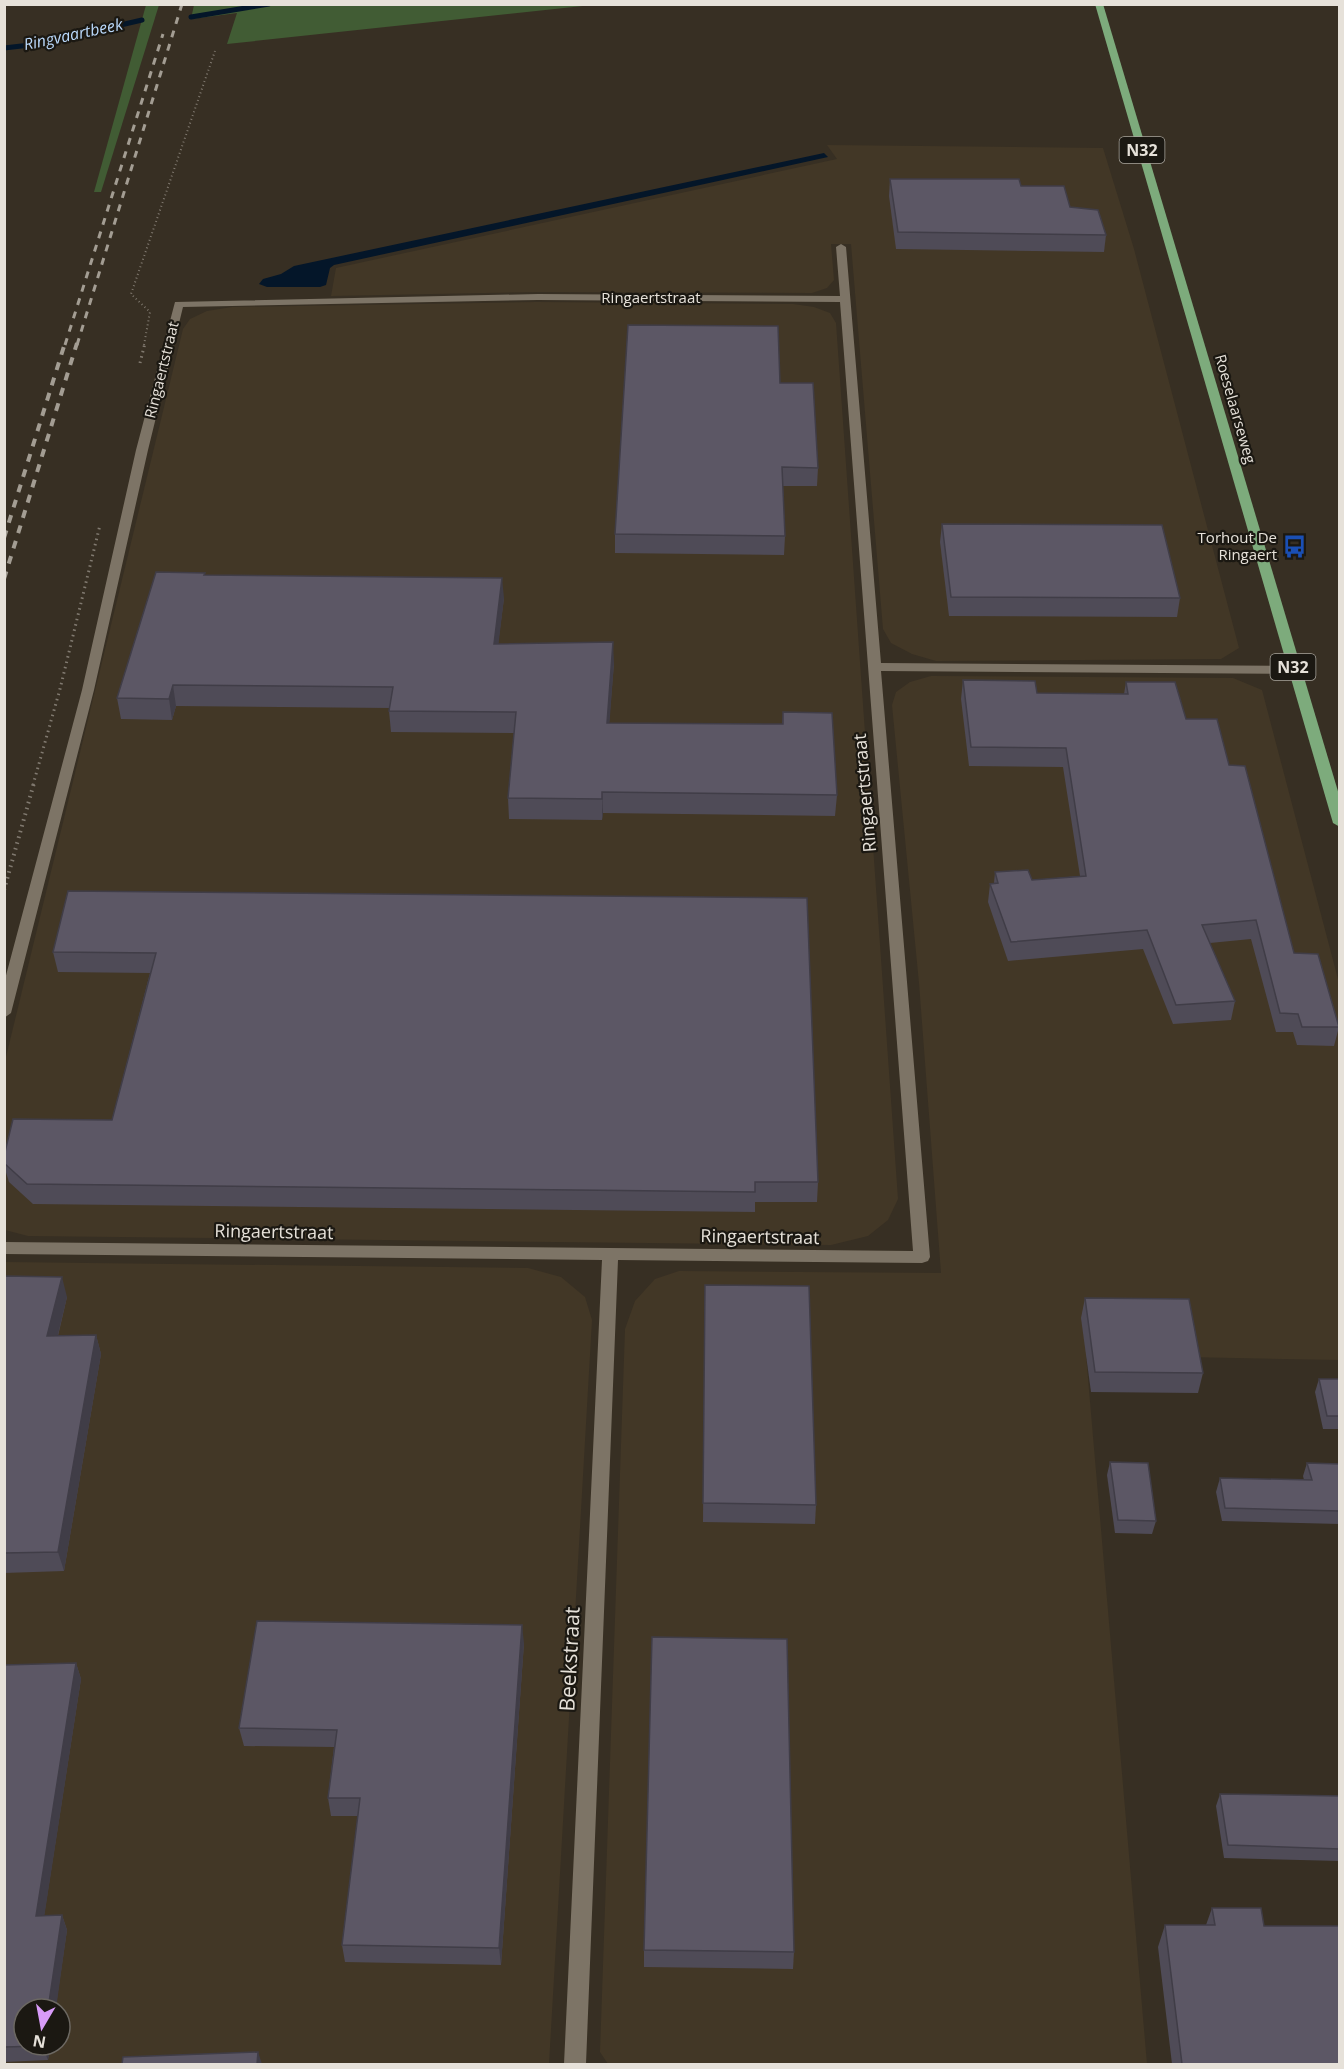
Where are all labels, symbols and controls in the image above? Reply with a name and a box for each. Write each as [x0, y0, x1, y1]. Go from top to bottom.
water label: Ringvaartbeek [21, 13, 126, 55]
road number: N32 [1120, 137, 1164, 163]
street label: Ringaertstraat [601, 287, 701, 307]
street label: Ringaertstraat [139, 319, 183, 420]
street label: Roeselaarseweg [1211, 352, 1261, 466]
place label: Torhout De Ringaert [1198, 527, 1277, 564]
bus stop icon: Torhout De Ringaert [1282, 534, 1308, 560]
road number: N32 [1270, 654, 1316, 680]
street label: Ringaertstraat [847, 733, 881, 853]
street label: Ringaertstraat [214, 1218, 334, 1244]
street label: Ringaertstraat [700, 1223, 820, 1249]
street label: Beekstraat [552, 1606, 586, 1712]
north arrow [12, 1997, 72, 2057]
text: N [31, 2030, 48, 2054]

